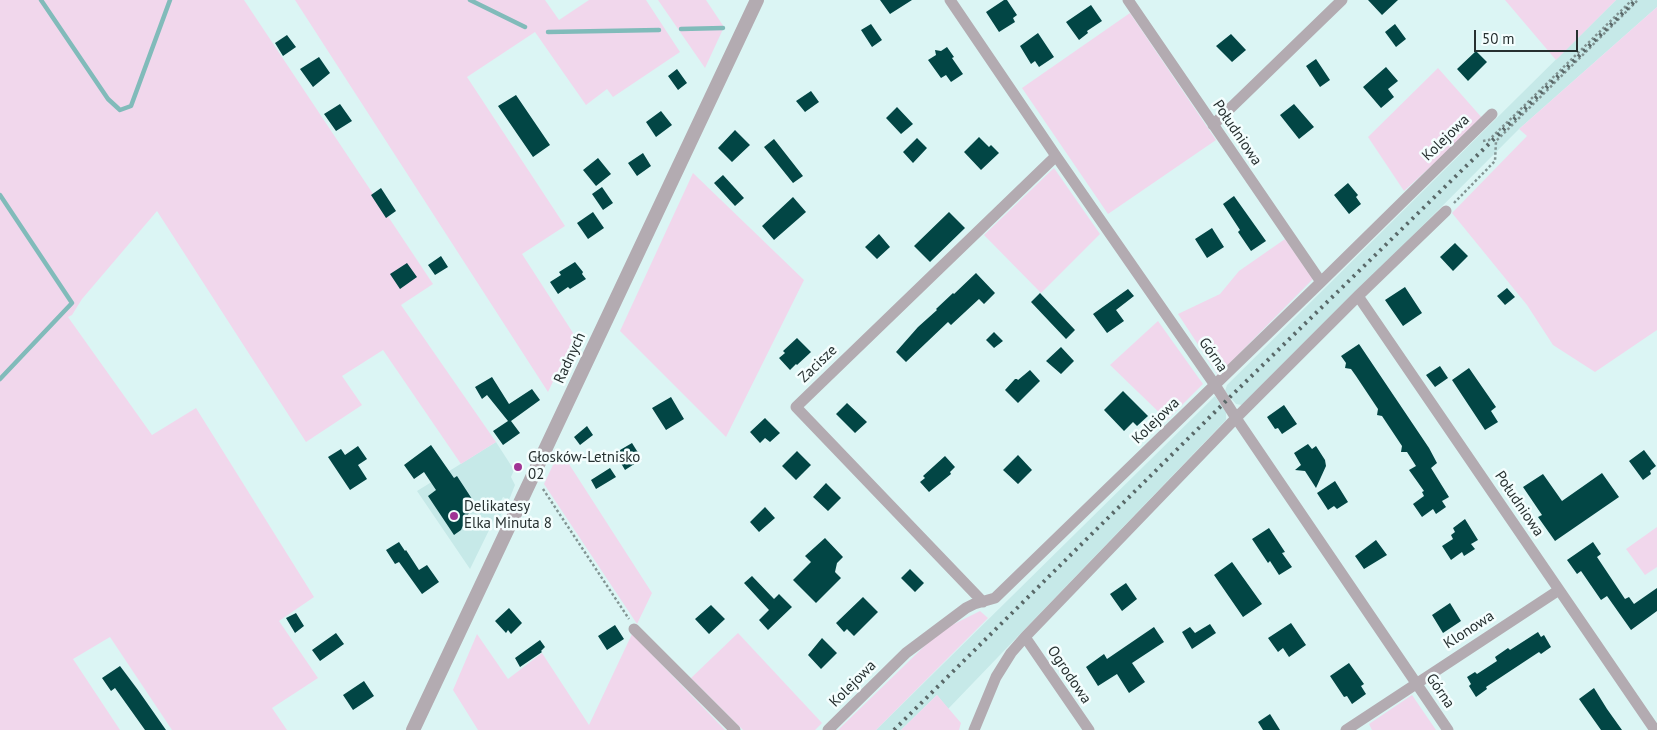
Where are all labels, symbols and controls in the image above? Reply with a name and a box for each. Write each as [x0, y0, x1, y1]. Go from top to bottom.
scale bar [1477, 20, 1581, 52]
text: 50 m [1482, 29, 1515, 48]
street label: Południowa [1209, 97, 1265, 169]
street label: Kolejowa [1419, 111, 1473, 165]
street label: Radnych [550, 330, 590, 386]
street label: Górna [1195, 334, 1231, 376]
street label: Zacisze [795, 341, 841, 387]
street label: Kolejowa [1129, 394, 1183, 448]
place label: Głosków-Letnisko 02 [528, 449, 640, 484]
marker: Głosków-Letnisko 02 [512, 461, 524, 473]
street label: Południowa [1491, 468, 1547, 540]
place label: Delikatesy Elka Minuta 8 [464, 498, 552, 533]
marker: Delikatesy Elka Minuta 8 [448, 510, 460, 522]
street label: Klonowa [1441, 607, 1497, 653]
street label: Ogrodowa [1043, 643, 1095, 707]
street label: Kolejowa [826, 657, 880, 711]
street label: Górna [1422, 670, 1458, 712]

